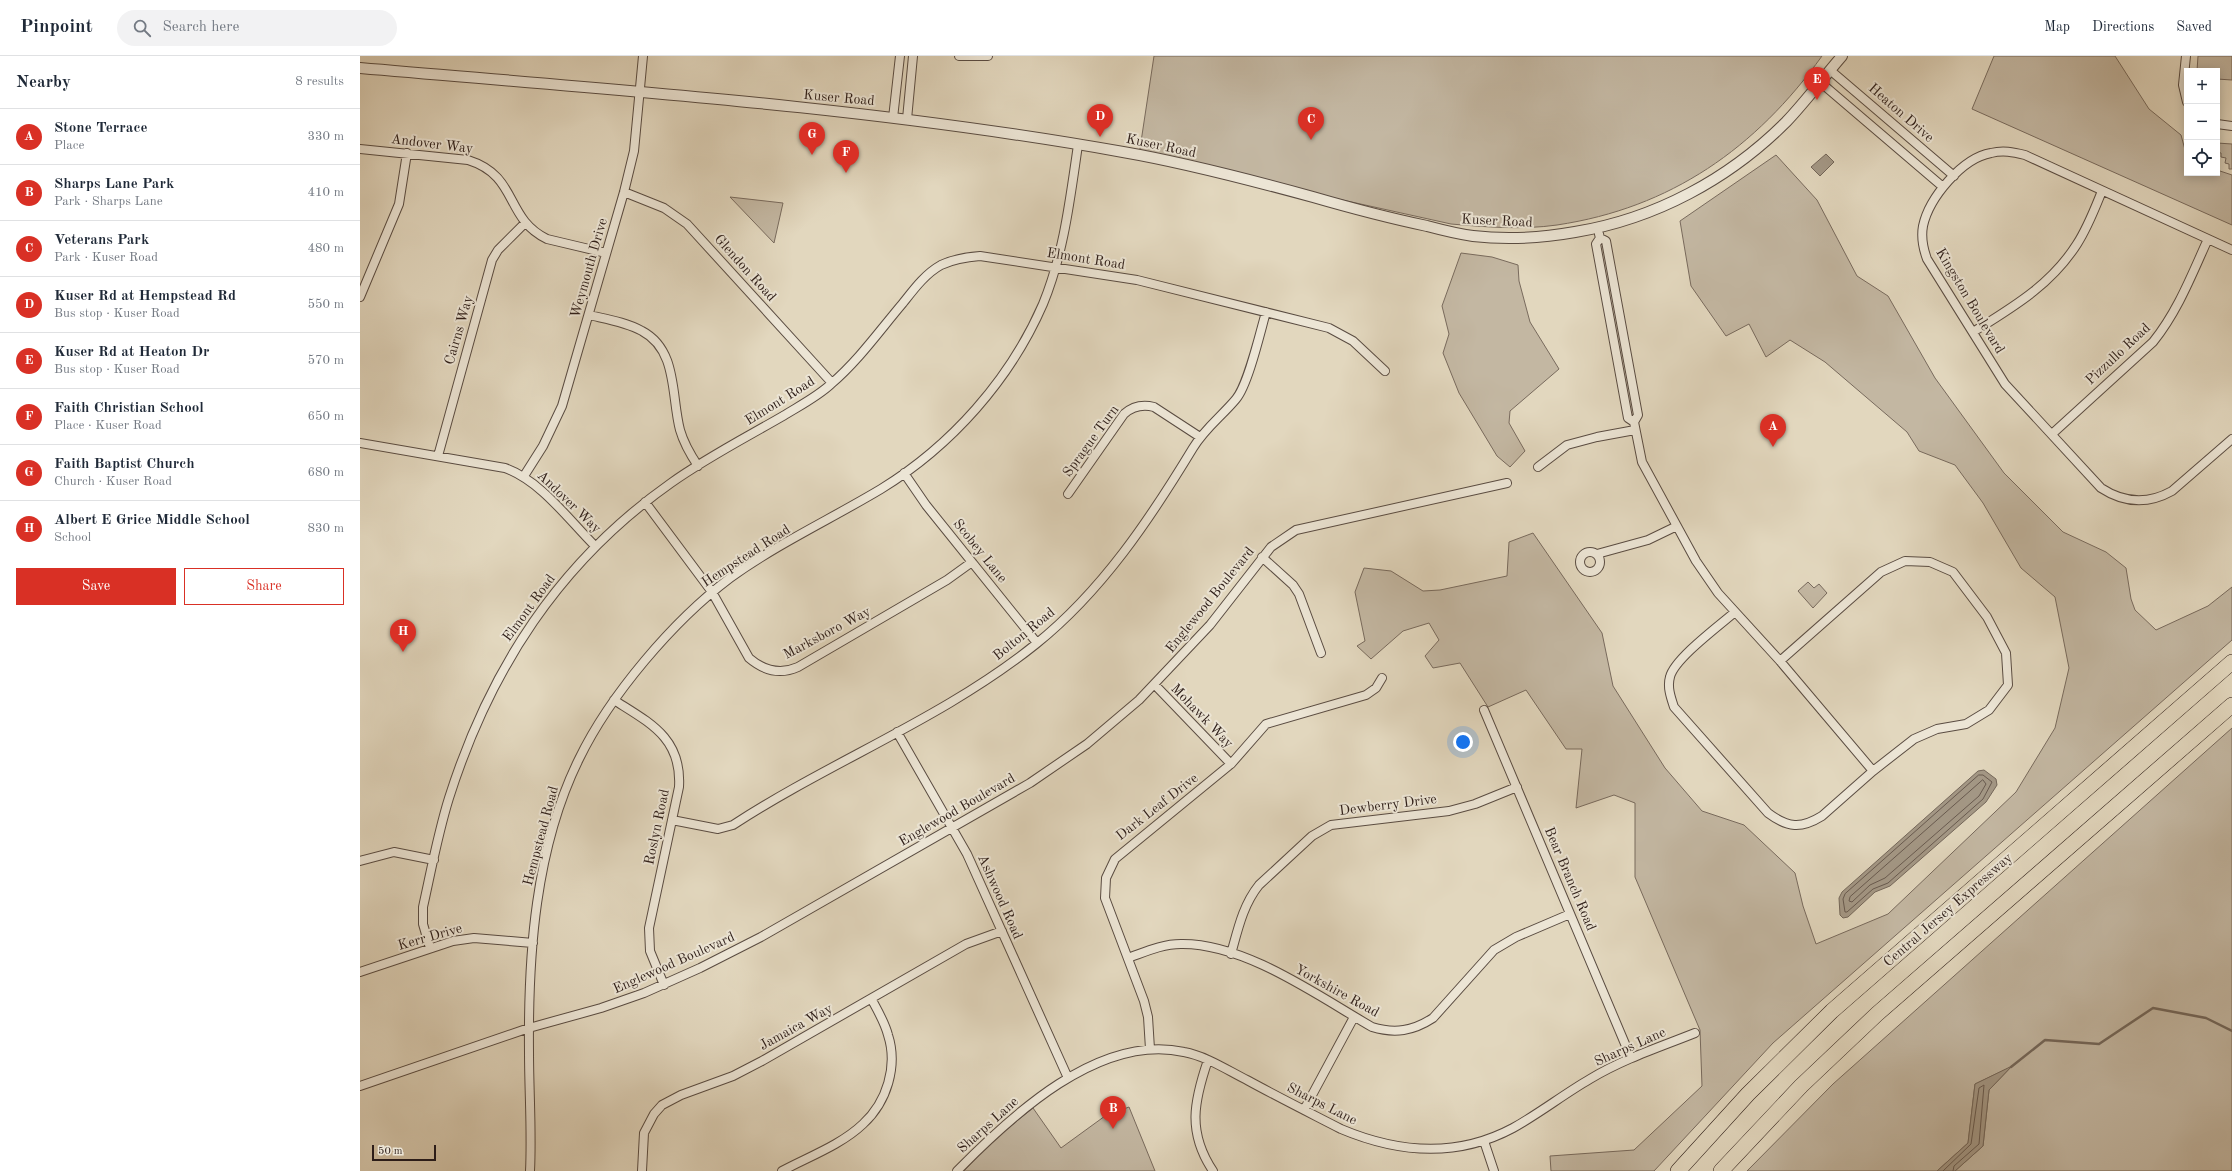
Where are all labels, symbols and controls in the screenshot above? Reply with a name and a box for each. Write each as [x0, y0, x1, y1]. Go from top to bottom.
search box [117, 10, 397, 46]
icon: search [131, 17, 153, 39]
text: Pinpoint [20, 18, 93, 37]
text: Search here [163, 20, 239, 35]
text: Map [2044, 20, 2070, 34]
text: Directions [2092, 20, 2154, 34]
text: Saved [2176, 20, 2212, 34]
pin: E [1804, 67, 1830, 100]
map controls [2184, 68, 2220, 176]
button: + [2184, 68, 2220, 104]
text: Nearby [16, 74, 71, 91]
text: 8 results [295, 75, 344, 88]
street label: Heaton Drive [1866, 81, 1936, 145]
street label: Kuser Road [803, 88, 875, 108]
pin: D [1087, 104, 1113, 137]
button: − [2184, 104, 2220, 140]
pin: C [1298, 107, 1324, 140]
text: Stone Terrace [54, 121, 148, 136]
pin: G [799, 122, 825, 155]
text: A [24, 130, 34, 143]
text: 330 m [307, 130, 344, 143]
street label: Andover Way [390, 132, 474, 156]
street label: Kuser Road [1125, 132, 1197, 160]
text: Place [54, 139, 84, 152]
pin: F [833, 140, 859, 173]
button: locate [2184, 140, 2220, 176]
text: Sharps Lane Park [54, 177, 174, 192]
text: B [24, 186, 34, 199]
text: 410 m [307, 186, 344, 199]
text: Park · Sharps Lane [54, 195, 163, 208]
street label: Kuser Road [1461, 212, 1533, 230]
street label: Weymouth Drive [568, 217, 610, 319]
street label: Glendon Road [711, 232, 779, 304]
text: Veterans Park [54, 233, 149, 248]
text: C [25, 242, 33, 255]
text: 480 m [307, 242, 344, 255]
street label: Elmont Road [1046, 246, 1126, 272]
street label: Kingston Boulevard [1933, 246, 2007, 356]
text: Park · Kuser Road [54, 251, 158, 264]
text: Kuser Rd at Hempstead Rd [54, 289, 236, 304]
street label: Cairns Way [442, 293, 476, 366]
text: D [24, 298, 34, 311]
text: 550 m [307, 298, 344, 311]
text: Bus stop · Kuser Road [54, 307, 180, 320]
street label: Pizzullo Road [2083, 321, 2153, 387]
text: Kuser Rd at Heaton Dr [54, 345, 209, 360]
text: E [25, 354, 33, 367]
text: 570 m [307, 354, 344, 367]
text: Bus stop · Kuser Road [54, 363, 180, 376]
street label: Elmont Road [743, 374, 817, 428]
text: Faith Christian School [54, 401, 204, 416]
street label: Sprague Turn [1060, 402, 1122, 479]
text: F [25, 410, 33, 423]
text: 650 m [307, 410, 344, 423]
pin: A [1760, 414, 1786, 447]
text: Place · Kuser Road [54, 419, 162, 432]
text: Faith Baptist Church [54, 457, 195, 472]
text: G [24, 466, 34, 479]
text: 680 m [307, 466, 344, 479]
street label: Andover Way [534, 468, 604, 536]
text: Church · Kuser Road [54, 475, 172, 488]
text: Albert E Grice Middle School [54, 513, 250, 528]
street label: Scobey Lane [950, 517, 1010, 585]
text: H [24, 522, 34, 535]
text: 830 m [307, 522, 344, 535]
street label: Hempstead Road [699, 522, 793, 590]
text: School [54, 531, 91, 544]
street label: Englewood Boulevard [1163, 544, 1257, 656]
button: Save [16, 568, 176, 605]
button: Share [184, 568, 344, 605]
street label: Elmont Road [500, 572, 558, 644]
street label: Marksboro Way [781, 604, 873, 662]
street label: Bolton Road [990, 605, 1058, 663]
pin: H [390, 619, 416, 652]
street label: Mohawk Way [1168, 681, 1236, 751]
your location [1453, 732, 1473, 752]
street label: Englewood Boulevard [897, 771, 1017, 849]
street label: Dark Leaf Drive [1113, 771, 1201, 843]
street label: Hempstead Road [521, 785, 561, 887]
street label: Roslyn Road [642, 788, 672, 866]
street label: Dewberry Drive [1338, 792, 1438, 818]
street label: Bear Branch Road [1542, 825, 1598, 933]
street label: Central Jersey Expressway [1881, 850, 2015, 970]
street label: Ashwood Road [975, 853, 1025, 941]
street label: Kerr Drive [396, 921, 464, 953]
street label: Englewood Boulevard [611, 930, 737, 996]
street label: Yorkshire Road [1293, 962, 1381, 1020]
street label: Jamaica Way [757, 1001, 835, 1053]
street label: Sharps Lane [1592, 1025, 1668, 1069]
street label: Sharps Lane [1285, 1080, 1359, 1128]
street label: Sharps Lane [955, 1094, 1021, 1156]
pin: B [1100, 1096, 1126, 1129]
scale bar [372, 1143, 436, 1162]
text: 50 m [378, 1146, 403, 1157]

